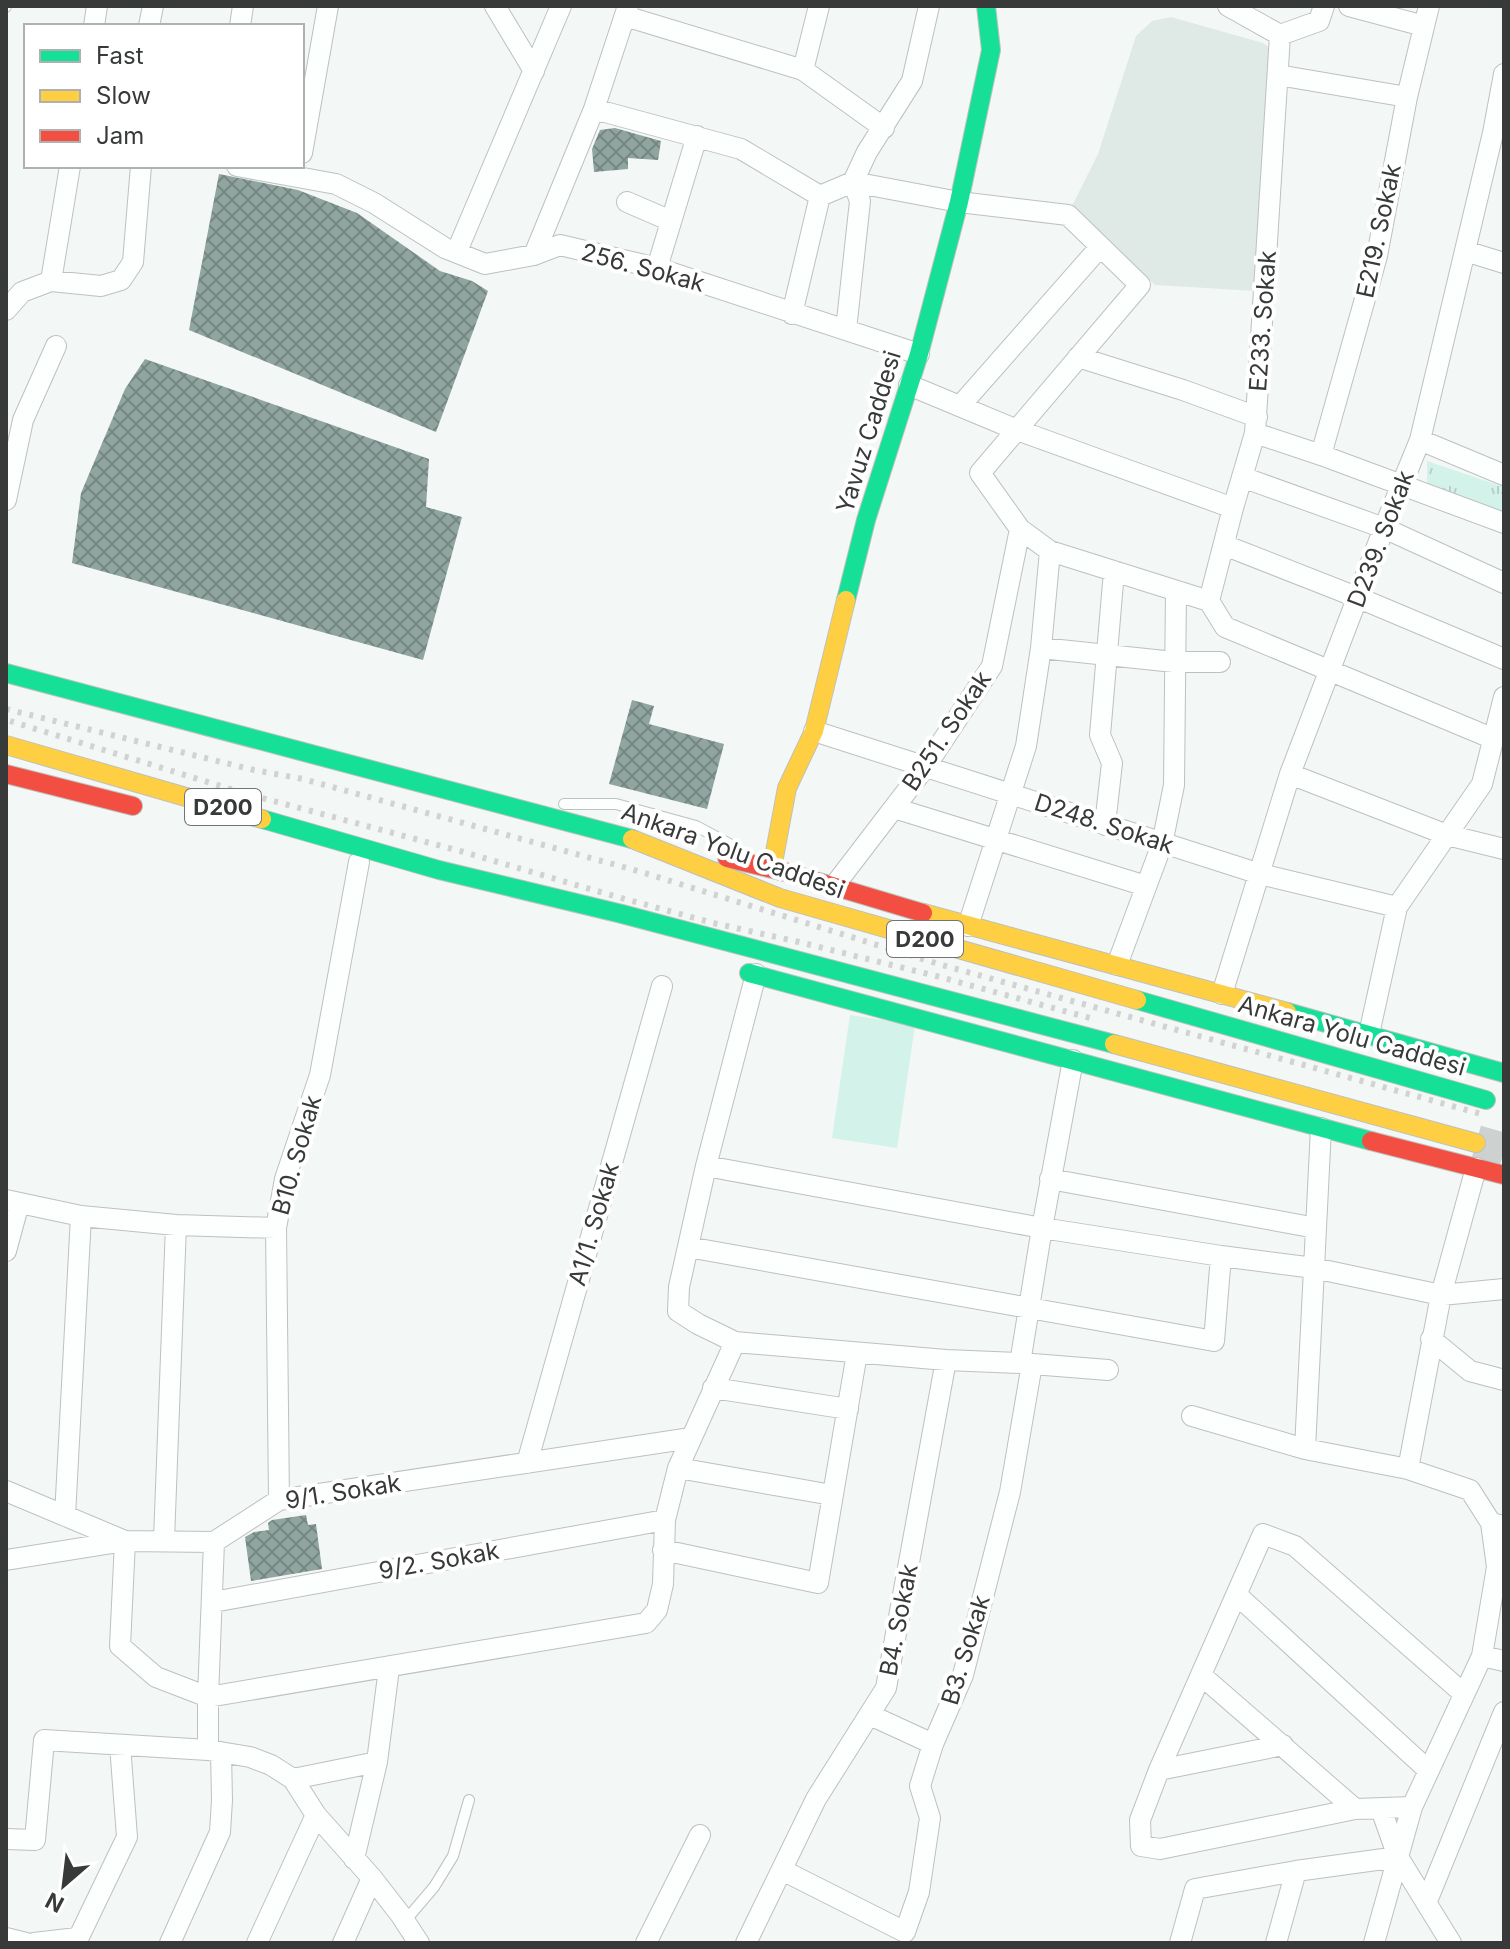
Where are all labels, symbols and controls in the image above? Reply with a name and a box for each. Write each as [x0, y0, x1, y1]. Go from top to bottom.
legend [24, 24, 304, 168]
text: Fast [96, 41, 144, 70]
text: Slow [96, 81, 151, 110]
text: Jam [96, 121, 144, 150]
street label: E219. Sokak [1350, 161, 1407, 301]
street label: 256. Sokak [578, 237, 708, 298]
street label: E233. Sokak [1243, 249, 1282, 393]
street label: Yavuz Caddesi [830, 347, 907, 517]
street label: D239. Sokak [1341, 466, 1420, 611]
street label: B251. Sokak [896, 665, 997, 796]
street label: D248. Sokak [1031, 787, 1177, 860]
road number: D200 [185, 789, 261, 825]
street label: Ankara Yolu Caddesi [618, 797, 849, 904]
road number: D200 [887, 921, 963, 957]
street label: Ankara Yolu Caddesi [1235, 989, 1469, 1082]
street label: B10. Sokak [266, 1092, 327, 1218]
street label: A1/1. Sokak [562, 1159, 625, 1289]
street label: 9/1. Sokak [283, 1468, 403, 1515]
street label: 9/2. Sokak [377, 1536, 501, 1585]
street label: B4. Sokak [873, 1561, 924, 1678]
street label: B3. Sokak [935, 1591, 996, 1708]
north arrow [24, 1845, 104, 1925]
text: N [41, 1887, 68, 1918]

